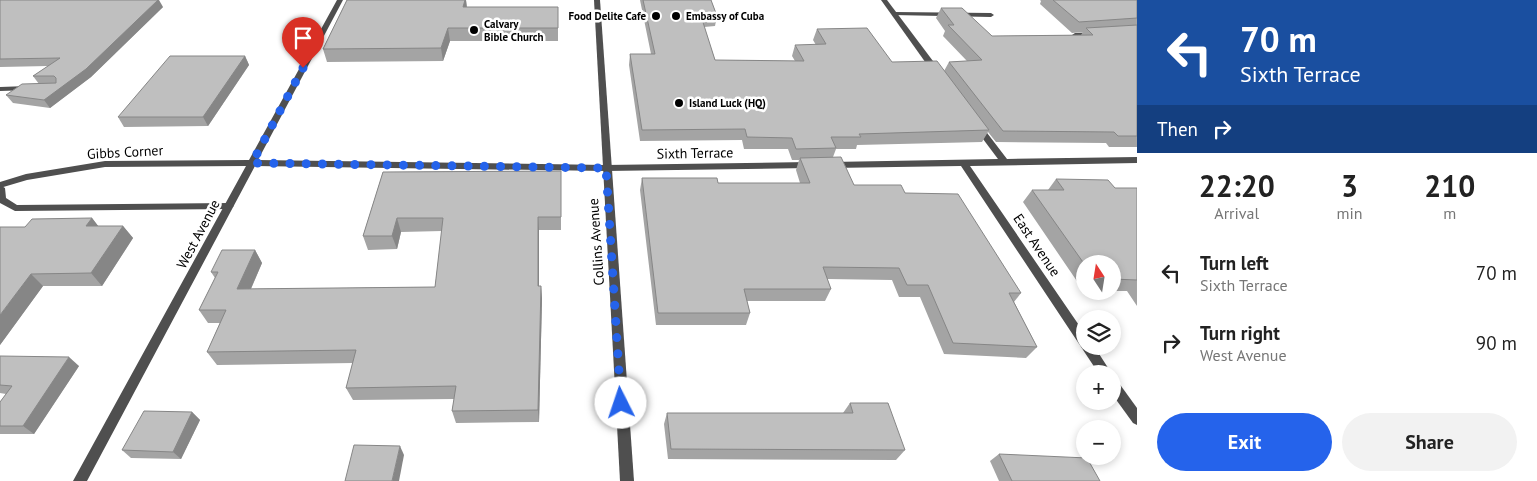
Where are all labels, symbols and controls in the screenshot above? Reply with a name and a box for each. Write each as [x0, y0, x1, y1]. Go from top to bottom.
place label: Food Delite Cafe [568, 9, 646, 23]
place label: Embassy of Cuba [686, 9, 764, 23]
marker: Food Delite Cafe [650, 10, 662, 22]
marker: Embassy of Cuba [670, 10, 682, 22]
text: 70 m [1240, 16, 1317, 62]
pin [282, 17, 324, 68]
place label: Calvary Bible Church [484, 17, 544, 44]
icon: left [1157, 20, 1222, 85]
icon: arrive [289, 24, 317, 52]
marker: Calvary Bible Church [468, 24, 480, 36]
text: Sixth Terrace [1240, 60, 1361, 88]
place label: Island Luck (HQ) [689, 96, 766, 110]
marker: Island Luck (HQ) [673, 97, 685, 109]
icon: right [1208, 115, 1236, 143]
text: Then [1157, 117, 1198, 141]
street label: Gibbs Corner [86, 141, 164, 163]
street label: Sixth Terrace [656, 143, 734, 163]
text: 22:20 [1199, 166, 1275, 205]
text: 3 [1341, 166, 1358, 205]
text: 210 [1424, 166, 1475, 205]
street label: West Avenue [172, 196, 224, 272]
street label: Collins Avenue [584, 198, 608, 286]
text: Arrival [1214, 203, 1259, 223]
text: min [1337, 203, 1363, 223]
text: m [1443, 203, 1456, 223]
street label: East Avenue [1009, 210, 1065, 280]
text: Turn left [1200, 251, 1269, 275]
north arrow [1076, 255, 1121, 300]
map controls [1076, 255, 1121, 465]
icon: left [1157, 259, 1185, 287]
text: 70 m [1476, 261, 1517, 285]
text: Sixth Terrace [1200, 275, 1288, 295]
button: layers [1076, 310, 1121, 355]
text: Turn right [1200, 321, 1280, 345]
icon: right [1157, 329, 1185, 357]
text: 90 m [1476, 331, 1517, 355]
text: West Avenue [1200, 345, 1287, 365]
button: + [1076, 365, 1121, 410]
position arrow [594, 376, 646, 428]
button: Exit [1157, 413, 1332, 471]
button: Share [1342, 413, 1517, 471]
button: − [1076, 420, 1121, 465]

